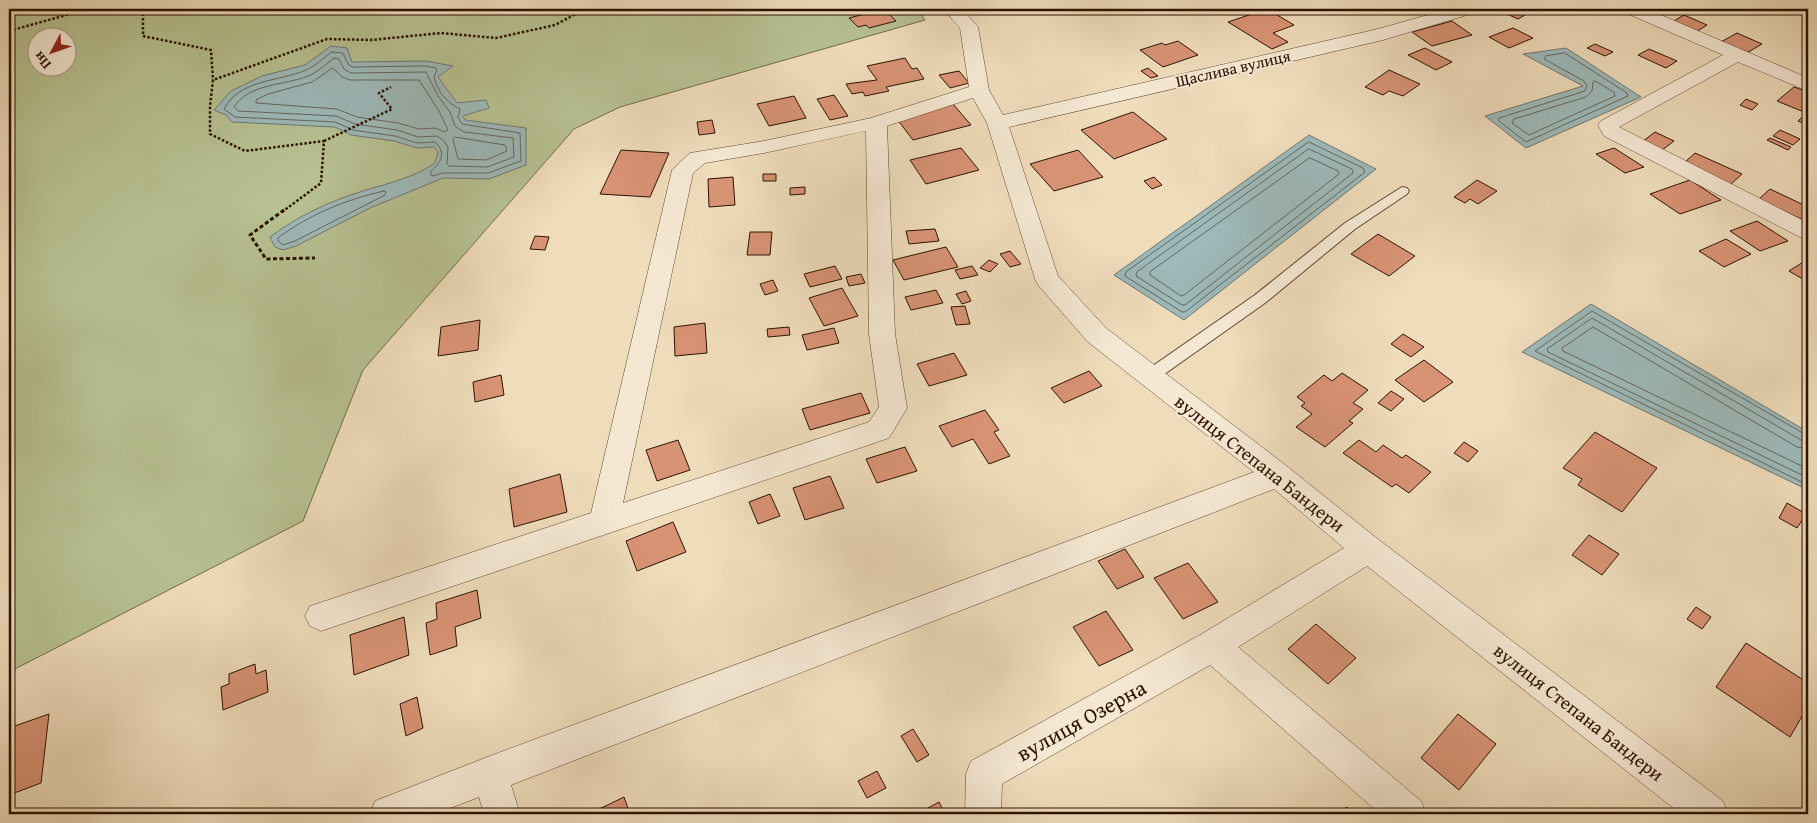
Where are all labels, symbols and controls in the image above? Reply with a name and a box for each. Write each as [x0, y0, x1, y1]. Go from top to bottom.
north arrow [28, 28, 78, 78]
street label: Щаслива вулиця [1173, 43, 1293, 93]
text: Пн [28, 47, 56, 74]
street label: вулиця Степана Бандери [1169, 388, 1351, 538]
street label: вулиця Степана Бандери [1488, 637, 1670, 787]
street label: вулиця Озерна [1010, 671, 1152, 769]

